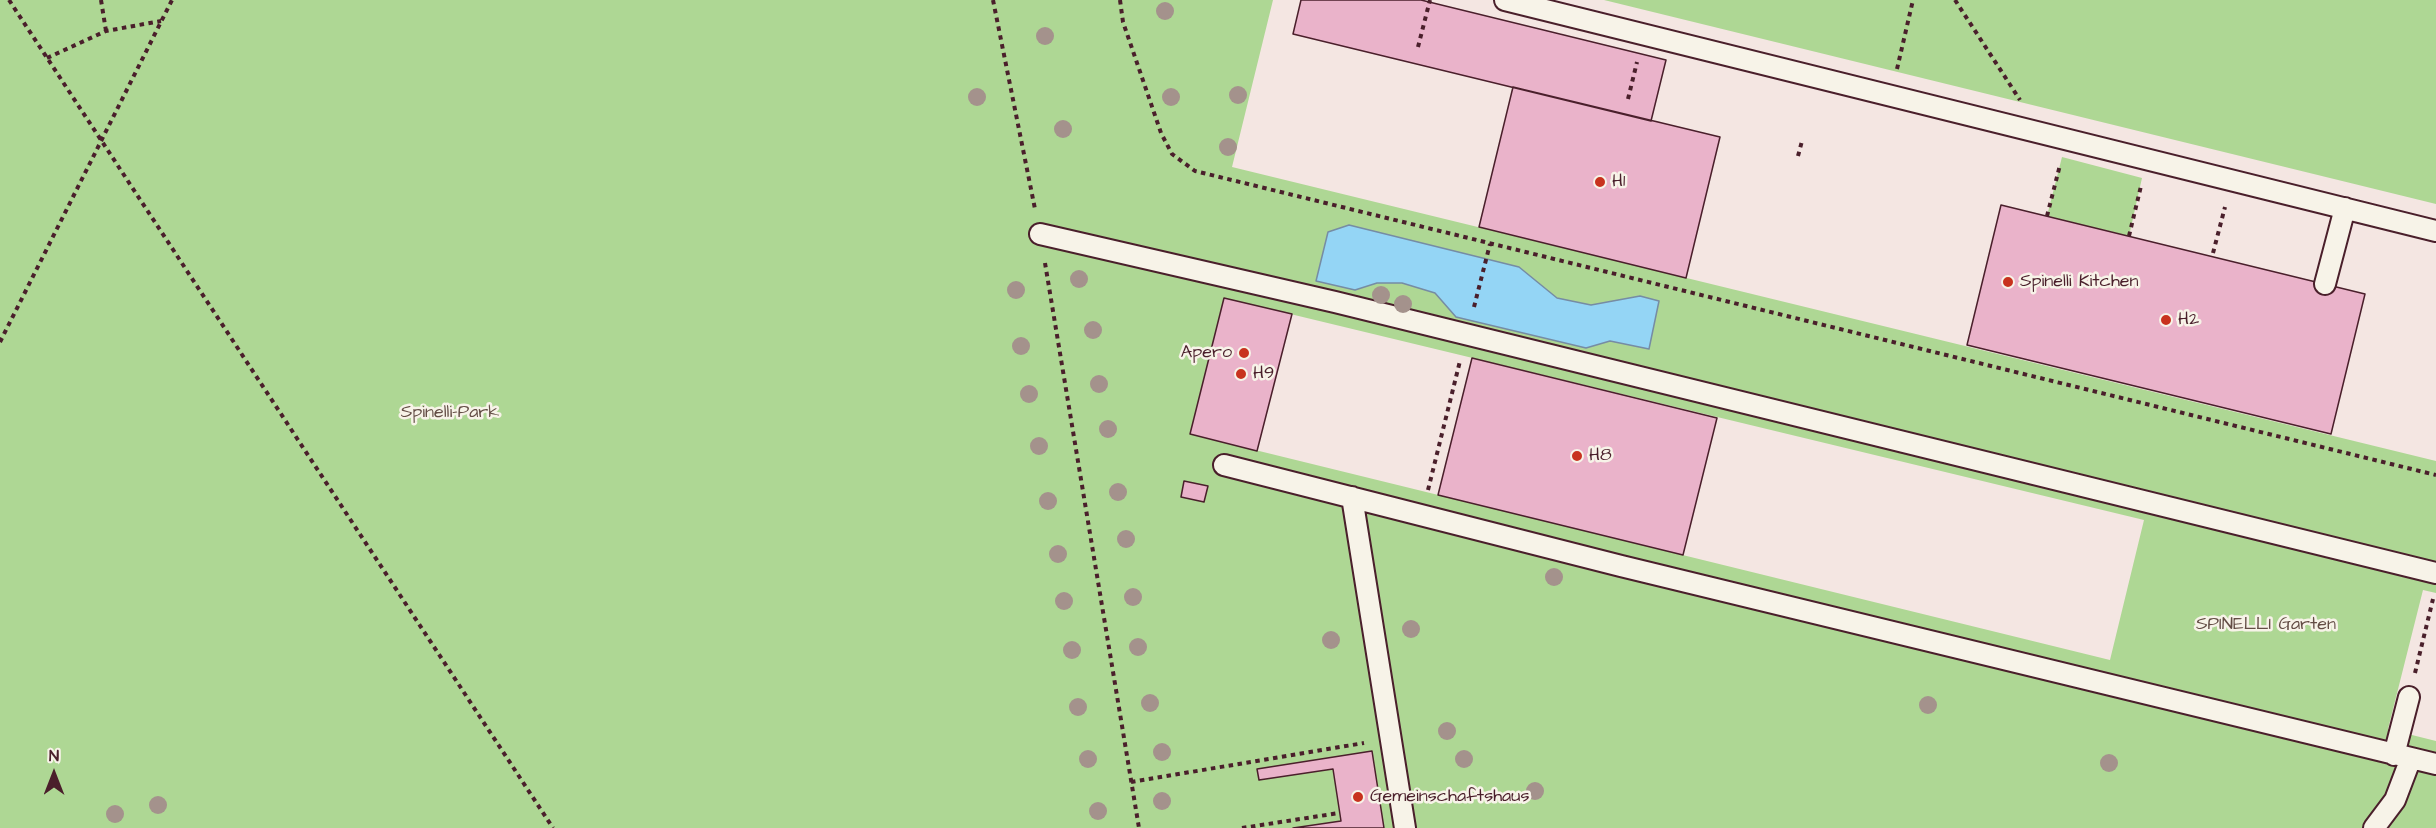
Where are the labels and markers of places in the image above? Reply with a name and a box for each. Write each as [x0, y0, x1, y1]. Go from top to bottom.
place label: H1 [1612, 171, 1625, 193]
marker: H1 [1593, 175, 1607, 189]
place label: Spinelli Kitchen [2020, 271, 2139, 293]
marker: Spinelli Kitchen [2001, 275, 2015, 289]
place label: H2 [2178, 309, 2199, 331]
marker: H2 [2159, 313, 2173, 327]
place label: Apero [1181, 342, 1232, 364]
marker: Apero [1237, 346, 1251, 360]
place label: H9 [1253, 363, 1274, 385]
marker: H9 [1234, 367, 1248, 381]
place label: H8 [1589, 445, 1612, 467]
marker: H8 [1570, 449, 1584, 463]
place label: Gemeinschaftshaus [1370, 786, 1529, 808]
marker: Gemeinschaftshaus [1351, 790, 1365, 804]

